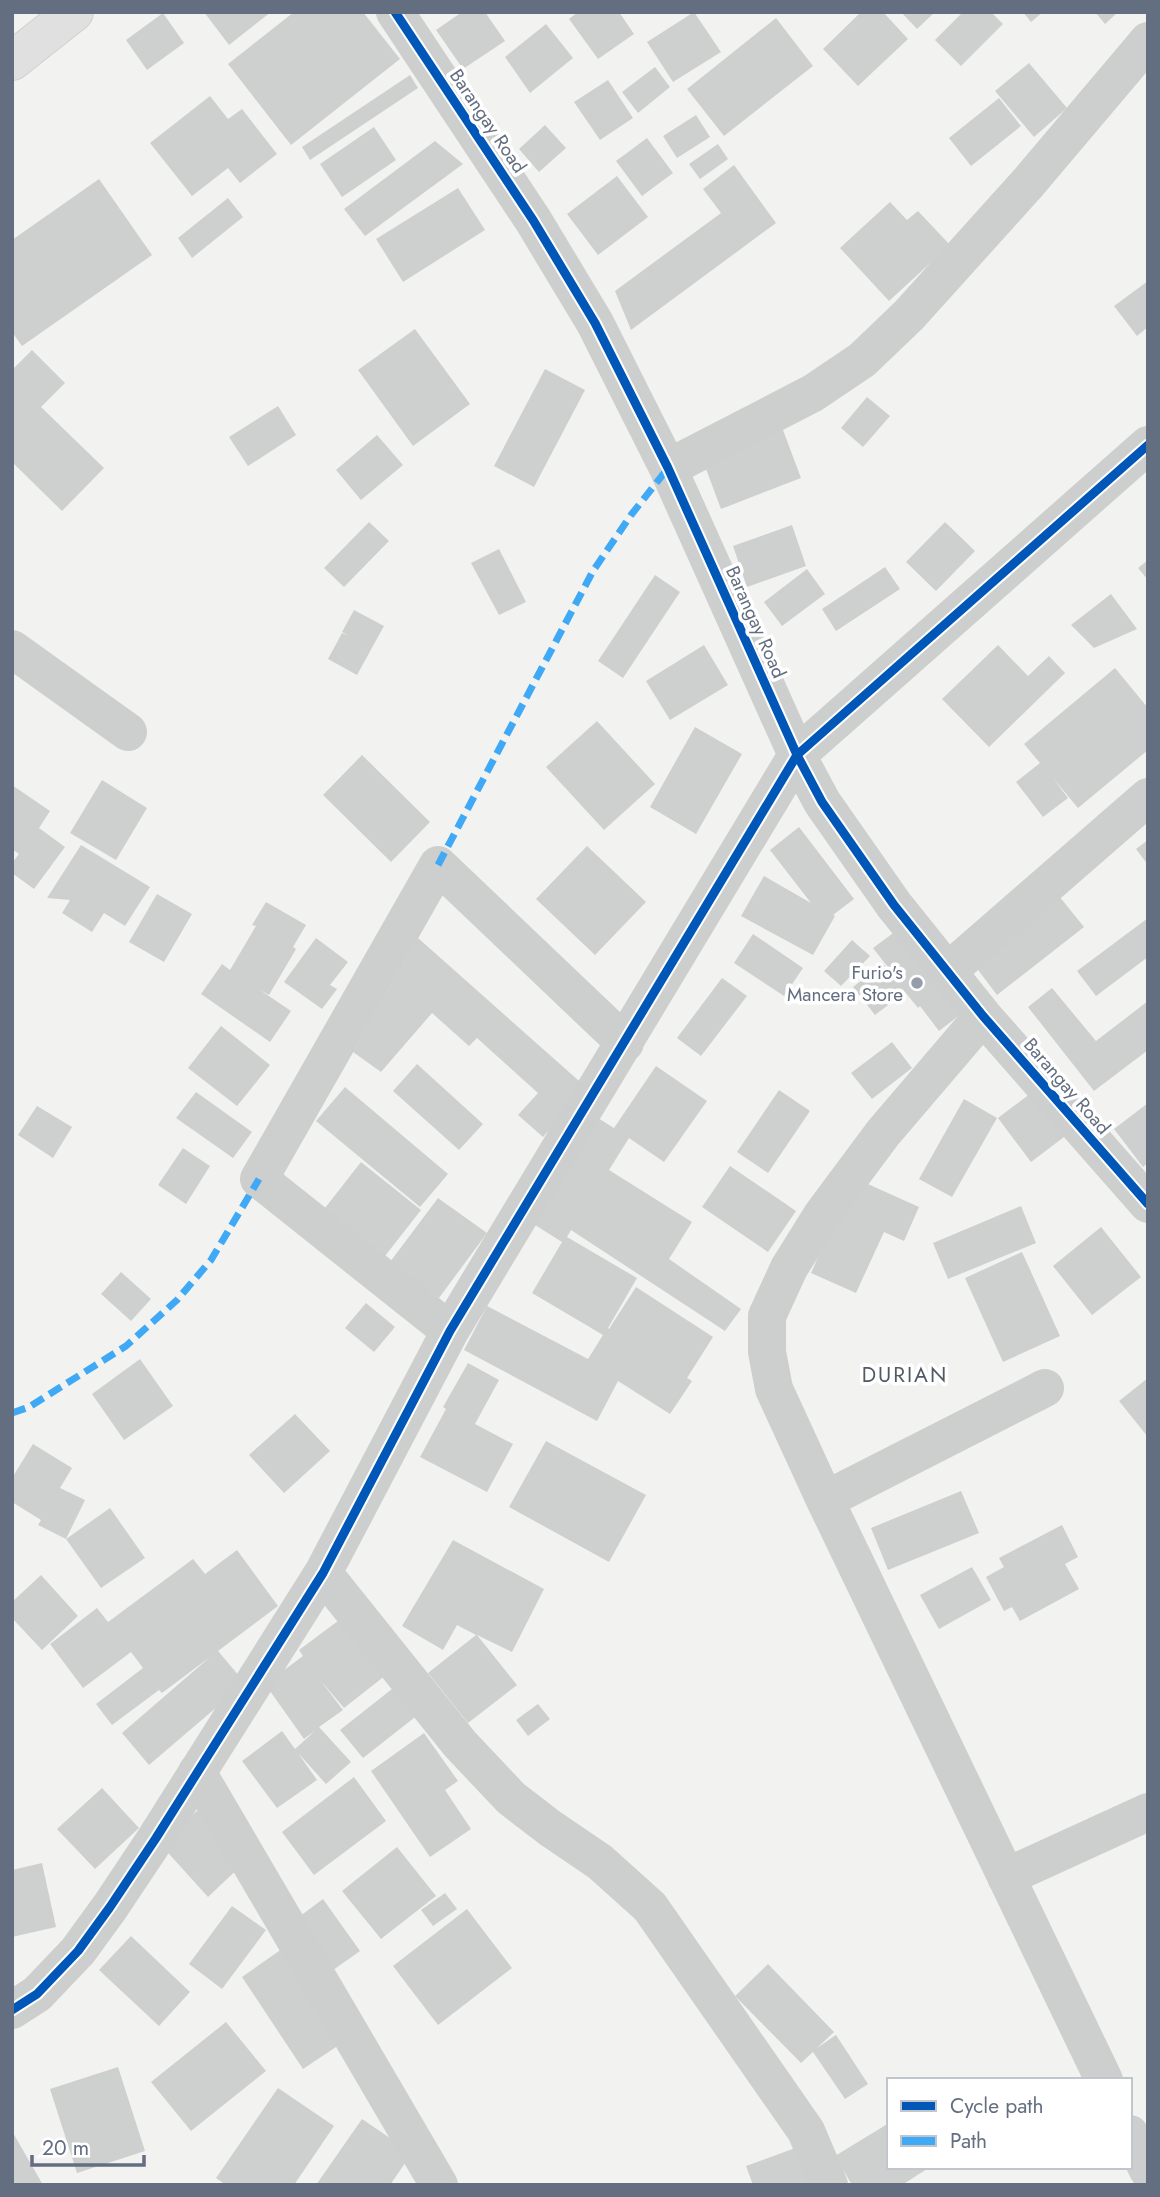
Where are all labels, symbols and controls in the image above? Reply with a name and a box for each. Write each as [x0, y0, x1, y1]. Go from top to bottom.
street label: Barangay Road [443, 64, 533, 178]
street label: Barangay Road [719, 562, 793, 682]
place label: Furio's Mancera Store [787, 959, 903, 1008]
marker: Furio's Mancera Store [909, 975, 925, 991]
street label: Barangay Road [1017, 1032, 1117, 1140]
district label: DURIAN [862, 1360, 948, 1390]
legend [887, 2078, 1132, 2169]
text: Cycle path [950, 2091, 1043, 2121]
scale bar [32, 2124, 144, 2168]
text: Path [950, 2126, 987, 2156]
text: 20 m [42, 2133, 89, 2163]

